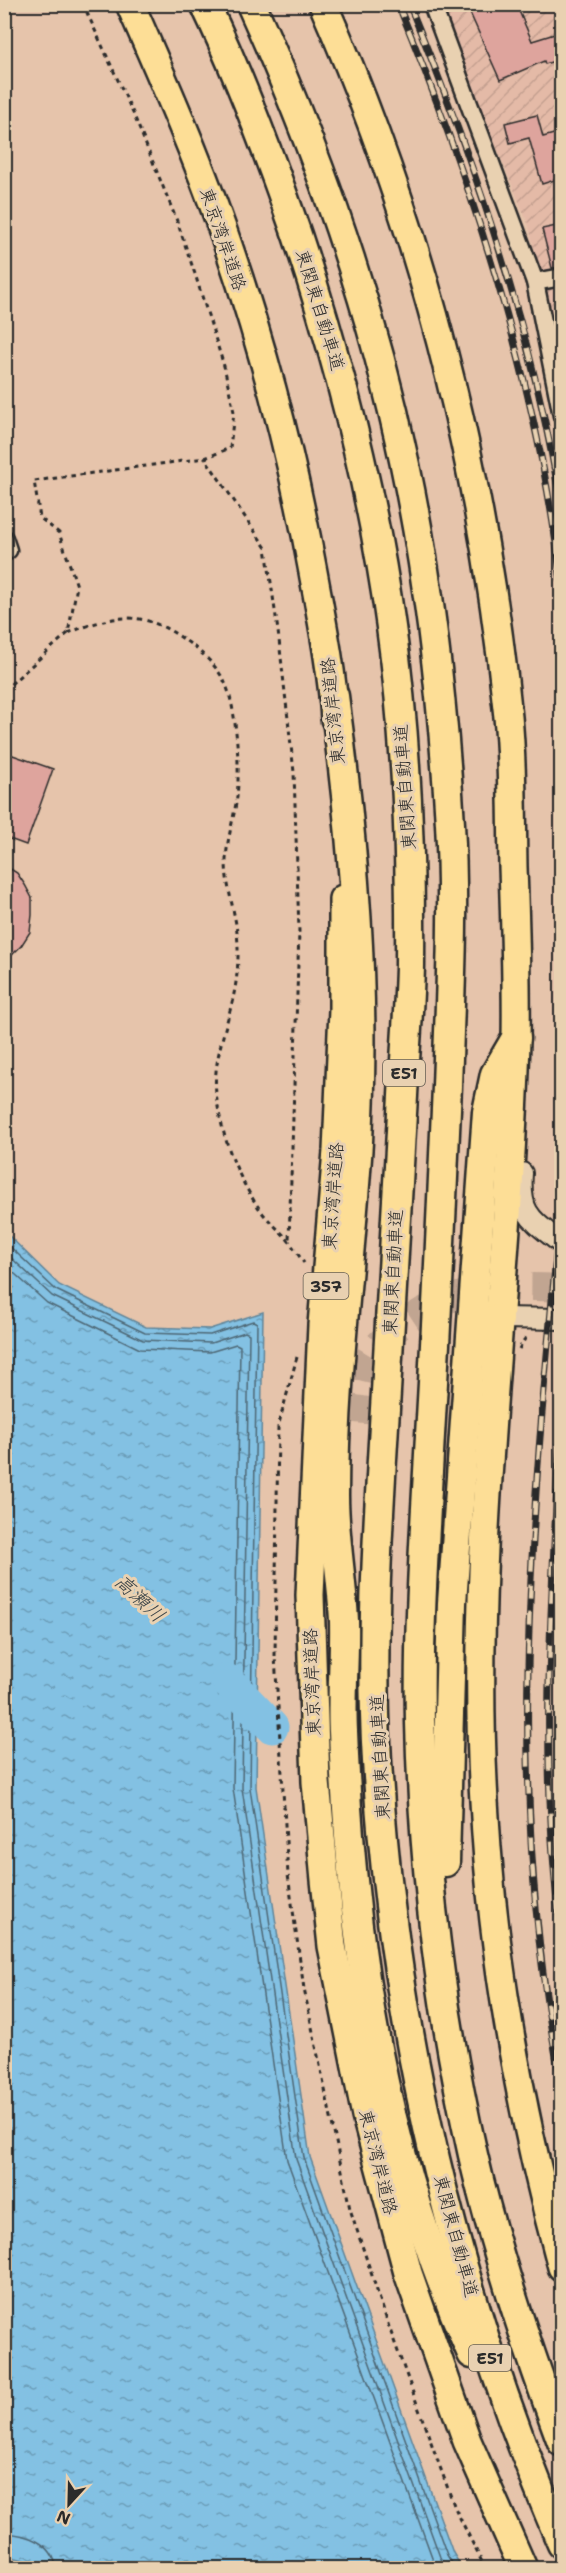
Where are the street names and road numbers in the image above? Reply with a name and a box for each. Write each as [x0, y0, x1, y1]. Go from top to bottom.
street label: 東京湾岸道路 [194, 184, 252, 294]
street label: 東関東自動車道 [290, 246, 350, 374]
street label: 東京湾岸道路 [315, 656, 351, 766]
street label: 東関東自動車道 [389, 723, 421, 851]
road number: E51 [383, 1060, 425, 1086]
street label: 東京湾岸道路 [317, 1141, 349, 1251]
street label: 東関東自動車道 [378, 1208, 408, 1336]
road number: 357 [304, 1273, 348, 1299]
street label: 東京湾岸道路 [298, 1628, 326, 1736]
street label: 東関東自動車道 [365, 1693, 395, 1821]
street label: 東京湾岸道路 [353, 2107, 403, 2217]
street label: 東関東自動車道 [428, 2172, 484, 2300]
road number: E51 [469, 2345, 511, 2371]

